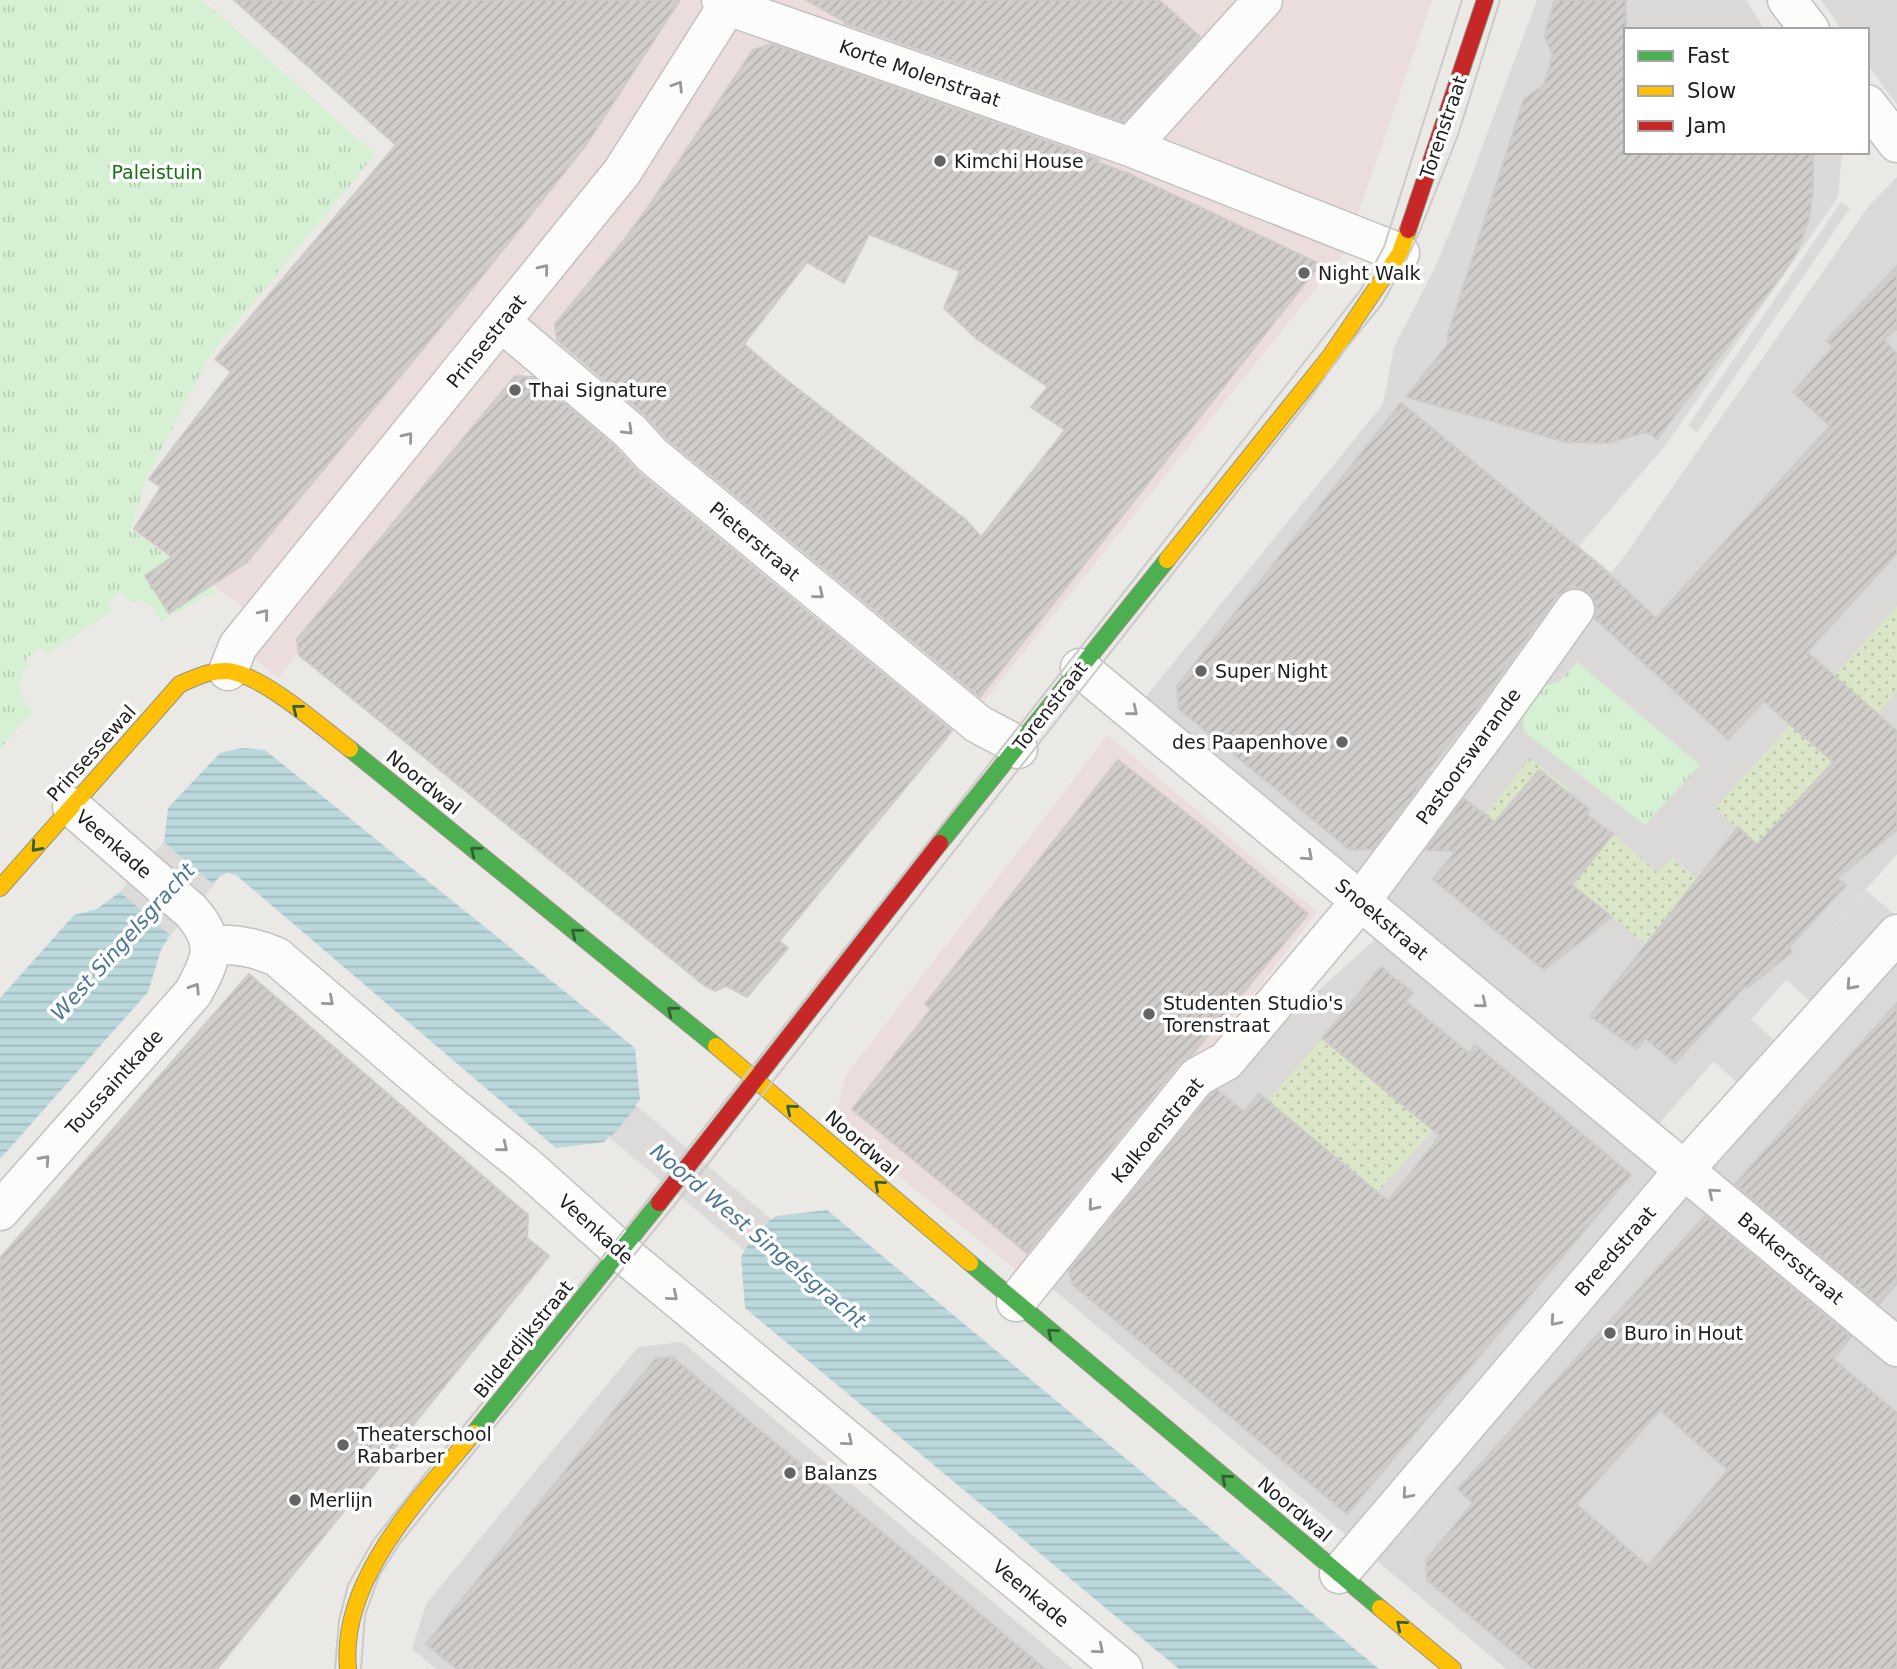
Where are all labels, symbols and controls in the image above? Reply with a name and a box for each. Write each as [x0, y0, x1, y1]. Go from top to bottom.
legend [1624, 28, 1869, 154]
street label: Korte Molenstraat [836, 35, 1004, 111]
text: Fast [1687, 44, 1729, 68]
street label: Torenstraat [1415, 73, 1471, 182]
text: Slow [1687, 79, 1736, 103]
one-way arrow [669, 80, 682, 93]
text: Jam [1685, 114, 1727, 138]
place label: Kimchi House [954, 150, 1084, 172]
marker: Kimchi House [932, 153, 948, 169]
park label: Paleistuin [111, 161, 203, 183]
place label: Night Walk [1318, 262, 1421, 284]
one-way arrow [536, 265, 548, 278]
marker: Night Walk [1296, 265, 1312, 281]
street label: Prinsestraat [442, 290, 530, 392]
place label: Thai Signature [528, 379, 667, 401]
marker: Thai Signature [507, 382, 523, 398]
one-way arrow [620, 421, 633, 434]
one-way arrow [399, 433, 412, 445]
street label: Pieterstraat [705, 497, 805, 585]
one-way arrow [812, 585, 824, 598]
one-way arrow [256, 609, 268, 622]
street label: Torenstraat [1008, 657, 1092, 756]
place label: Super Night [1215, 660, 1328, 682]
marker: Super Night [1193, 663, 1209, 679]
street label: Pastoorswarande [1411, 684, 1525, 828]
street label: Prinsessewal [42, 700, 140, 806]
one-way arrow [1124, 703, 1137, 715]
one-way arrow [293, 704, 305, 717]
place label: des Paapenhove [1172, 731, 1328, 753]
marker: des Paapenhove [1334, 734, 1350, 750]
street label: Noordwal [382, 745, 466, 819]
street label: Veenkade [72, 805, 156, 883]
one-way arrow [32, 839, 44, 852]
one-way arrow [471, 846, 483, 859]
one-way arrow [1300, 848, 1313, 860]
water label: West Singelsgracht [46, 858, 200, 1025]
street label: Snoekstraat [1331, 874, 1433, 964]
one-way arrow [571, 928, 583, 941]
one-way arrow [1847, 977, 1859, 990]
one-way arrow [186, 983, 199, 996]
place label: Studenten Studio's Torenstraat [1162, 992, 1343, 1036]
one-way arrow [320, 993, 333, 1005]
one-way arrow [1474, 994, 1487, 1007]
marker: Studenten Studio's Torenstraat [1141, 1006, 1157, 1022]
one-way arrow [668, 1007, 680, 1020]
street label: Toussaintkade [60, 1025, 167, 1140]
street label: Kalkoenstraat [1107, 1073, 1207, 1187]
one-way arrow [786, 1105, 799, 1117]
street label: Noordwal [821, 1105, 903, 1181]
one-way arrow [495, 1139, 508, 1152]
water label: Noord West Singelsgracht [646, 1139, 871, 1333]
one-way arrow [37, 1155, 49, 1168]
one-way arrow [875, 1181, 888, 1193]
one-way arrow [1708, 1189, 1721, 1201]
street label: Veenkade [554, 1190, 638, 1268]
one-way arrow [1089, 1198, 1101, 1211]
street label: Breedstraat [1570, 1202, 1660, 1300]
street label: Bakkersstraat [1734, 1207, 1848, 1309]
street label: Bilderdijkstraat [469, 1276, 577, 1402]
one-way arrow [666, 1287, 678, 1300]
one-way arrow [1551, 1313, 1563, 1326]
place label: Buro in Hout [1624, 1322, 1743, 1344]
marker: Buro in Hout [1602, 1325, 1618, 1341]
one-way arrow [1048, 1329, 1061, 1341]
place label: Theaterschool Rabarber [356, 1423, 492, 1467]
one-way arrow [840, 1433, 853, 1445]
marker: Theaterschool Rabarber [335, 1437, 351, 1453]
place label: Balanzs [804, 1462, 878, 1484]
marker: Balanzs [782, 1465, 798, 1481]
street label: Noordwal [1254, 1472, 1336, 1546]
one-way arrow [1222, 1475, 1235, 1487]
one-way arrow [1403, 1486, 1415, 1499]
place label: Merlijn [309, 1489, 373, 1511]
marker: Merlijn [287, 1492, 303, 1508]
street label: Veenkade [988, 1555, 1074, 1631]
one-way arrow [1396, 1621, 1408, 1634]
one-way arrow [1090, 1641, 1103, 1653]

